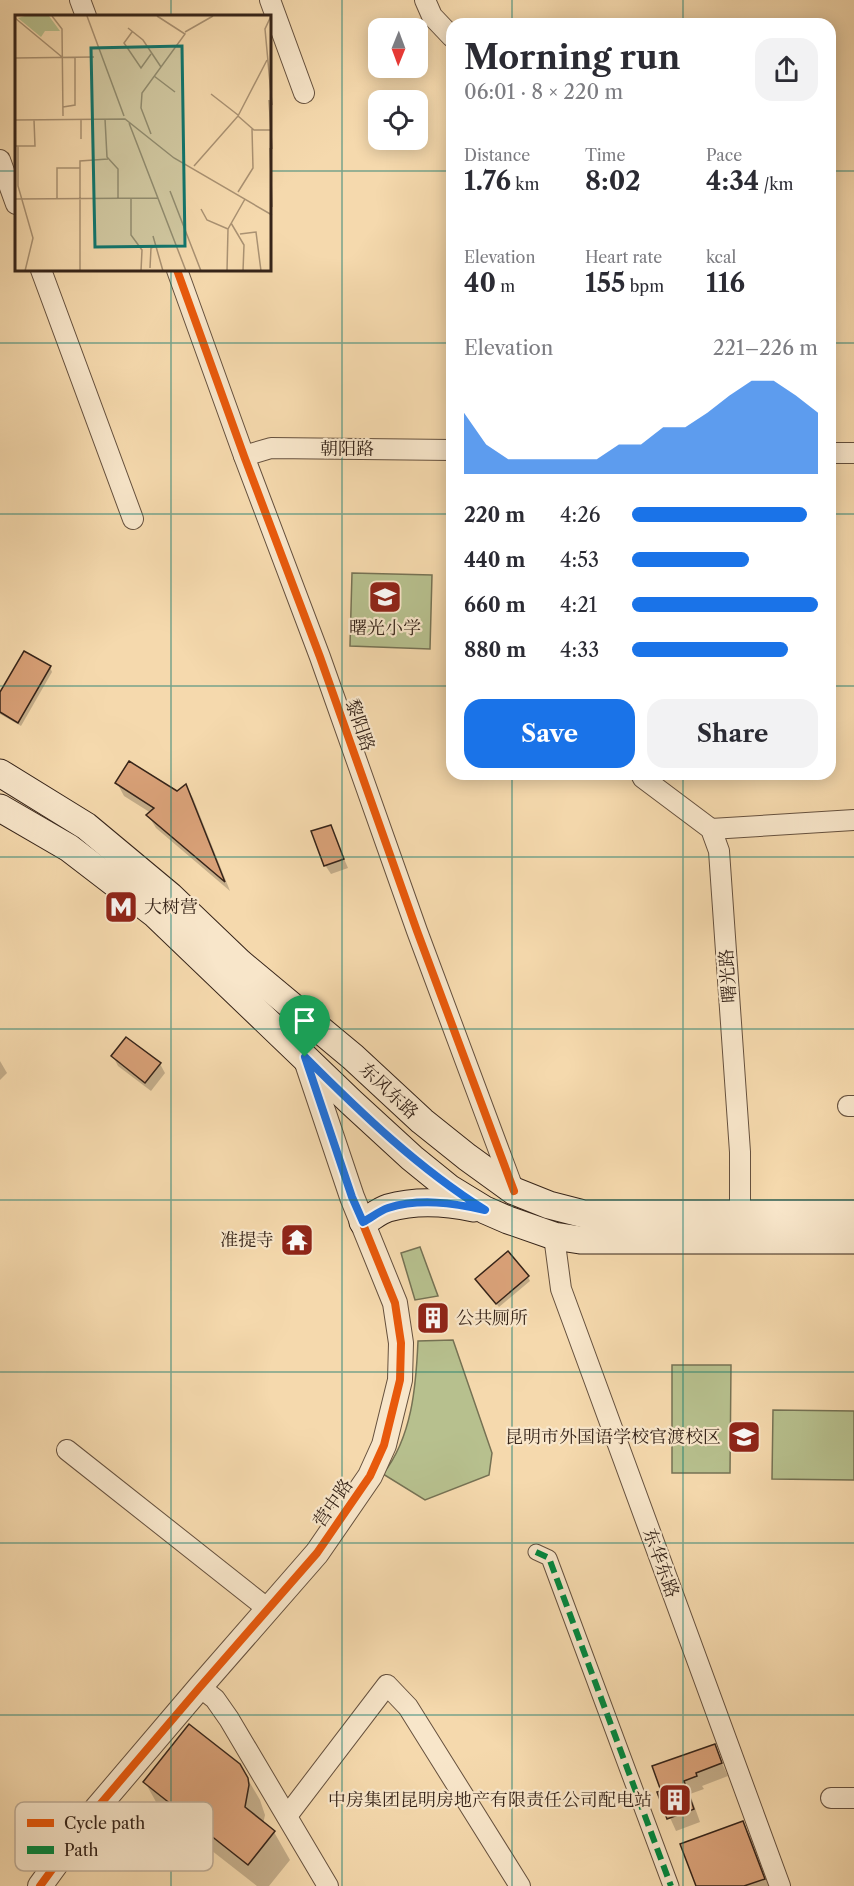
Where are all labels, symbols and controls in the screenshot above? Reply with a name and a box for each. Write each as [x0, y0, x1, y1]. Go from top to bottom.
inset map [15, 15, 272, 272]
north arrow [368, 18, 428, 78]
map controls [368, 18, 428, 150]
text: Morning run [464, 37, 680, 78]
button: share [755, 38, 818, 101]
text: 06:01 · 8 × 220 m [464, 80, 623, 104]
button: locate [368, 90, 428, 150]
text: Distance [464, 145, 530, 165]
text: Time [585, 145, 625, 165]
text: Pace [706, 145, 742, 165]
text: 1.76 [464, 165, 511, 197]
text: 8:02 [585, 165, 641, 197]
text: 4:34 [706, 165, 759, 197]
text: km [511, 174, 539, 194]
text: /km [759, 174, 793, 194]
text: Elevation [464, 247, 535, 267]
text: Heart rate [585, 247, 662, 267]
text: kcal [706, 247, 736, 267]
text: 40 [464, 267, 496, 299]
text: 155 [585, 267, 625, 299]
text: 116 [706, 267, 745, 299]
text: m [496, 276, 515, 296]
text: bpm [625, 276, 664, 296]
text: Elevation [464, 336, 553, 360]
text: 221–226 m [713, 336, 818, 360]
street label: 朝阳路 [320, 438, 374, 460]
text: 220 m [464, 503, 525, 527]
text: 4:26 [560, 503, 600, 527]
text: 440 m [464, 548, 525, 572]
text: 4:53 [560, 548, 599, 572]
school or university icon: 曙光小学 [367, 579, 403, 615]
text: 660 m [464, 593, 526, 617]
text: 4:21 [560, 593, 597, 617]
place label: 曙光小学 [349, 617, 421, 639]
text: 880 m [464, 638, 526, 662]
text: 4:33 [560, 638, 599, 662]
street label: 黎阳路 [341, 696, 379, 754]
button: Save [464, 699, 635, 768]
button: Share [647, 699, 818, 768]
metro station icon: 大树营 [103, 889, 139, 925]
place label: 大树营 [144, 896, 198, 918]
street label: 曙光路 [715, 948, 741, 1004]
pin [279, 995, 330, 1057]
icon: arrive [288, 1004, 321, 1037]
street label: 东风东路 [355, 1058, 423, 1124]
temple icon: 准提寺 [279, 1222, 315, 1258]
place label: 准提寺 [220, 1229, 274, 1251]
building icon: 公共厕所 [415, 1300, 451, 1336]
place label: 公共厕所 [456, 1307, 528, 1329]
school or university icon: 昆明市外国语学校官渡校区 [726, 1419, 762, 1455]
place label: 昆明市外国语学校官渡校区 [505, 1426, 721, 1448]
street label: 营中路 [309, 1475, 357, 1531]
street label: 东华东路 [638, 1525, 684, 1601]
building icon: 中房集团昆明房地产有限责任公司配电站 [657, 1782, 693, 1818]
place label: 中房集团昆明房地产有限责任公司配电站 [328, 1789, 652, 1811]
legend [15, 1802, 213, 1871]
text: Cycle path [64, 1813, 145, 1833]
text: Path [64, 1840, 98, 1860]

